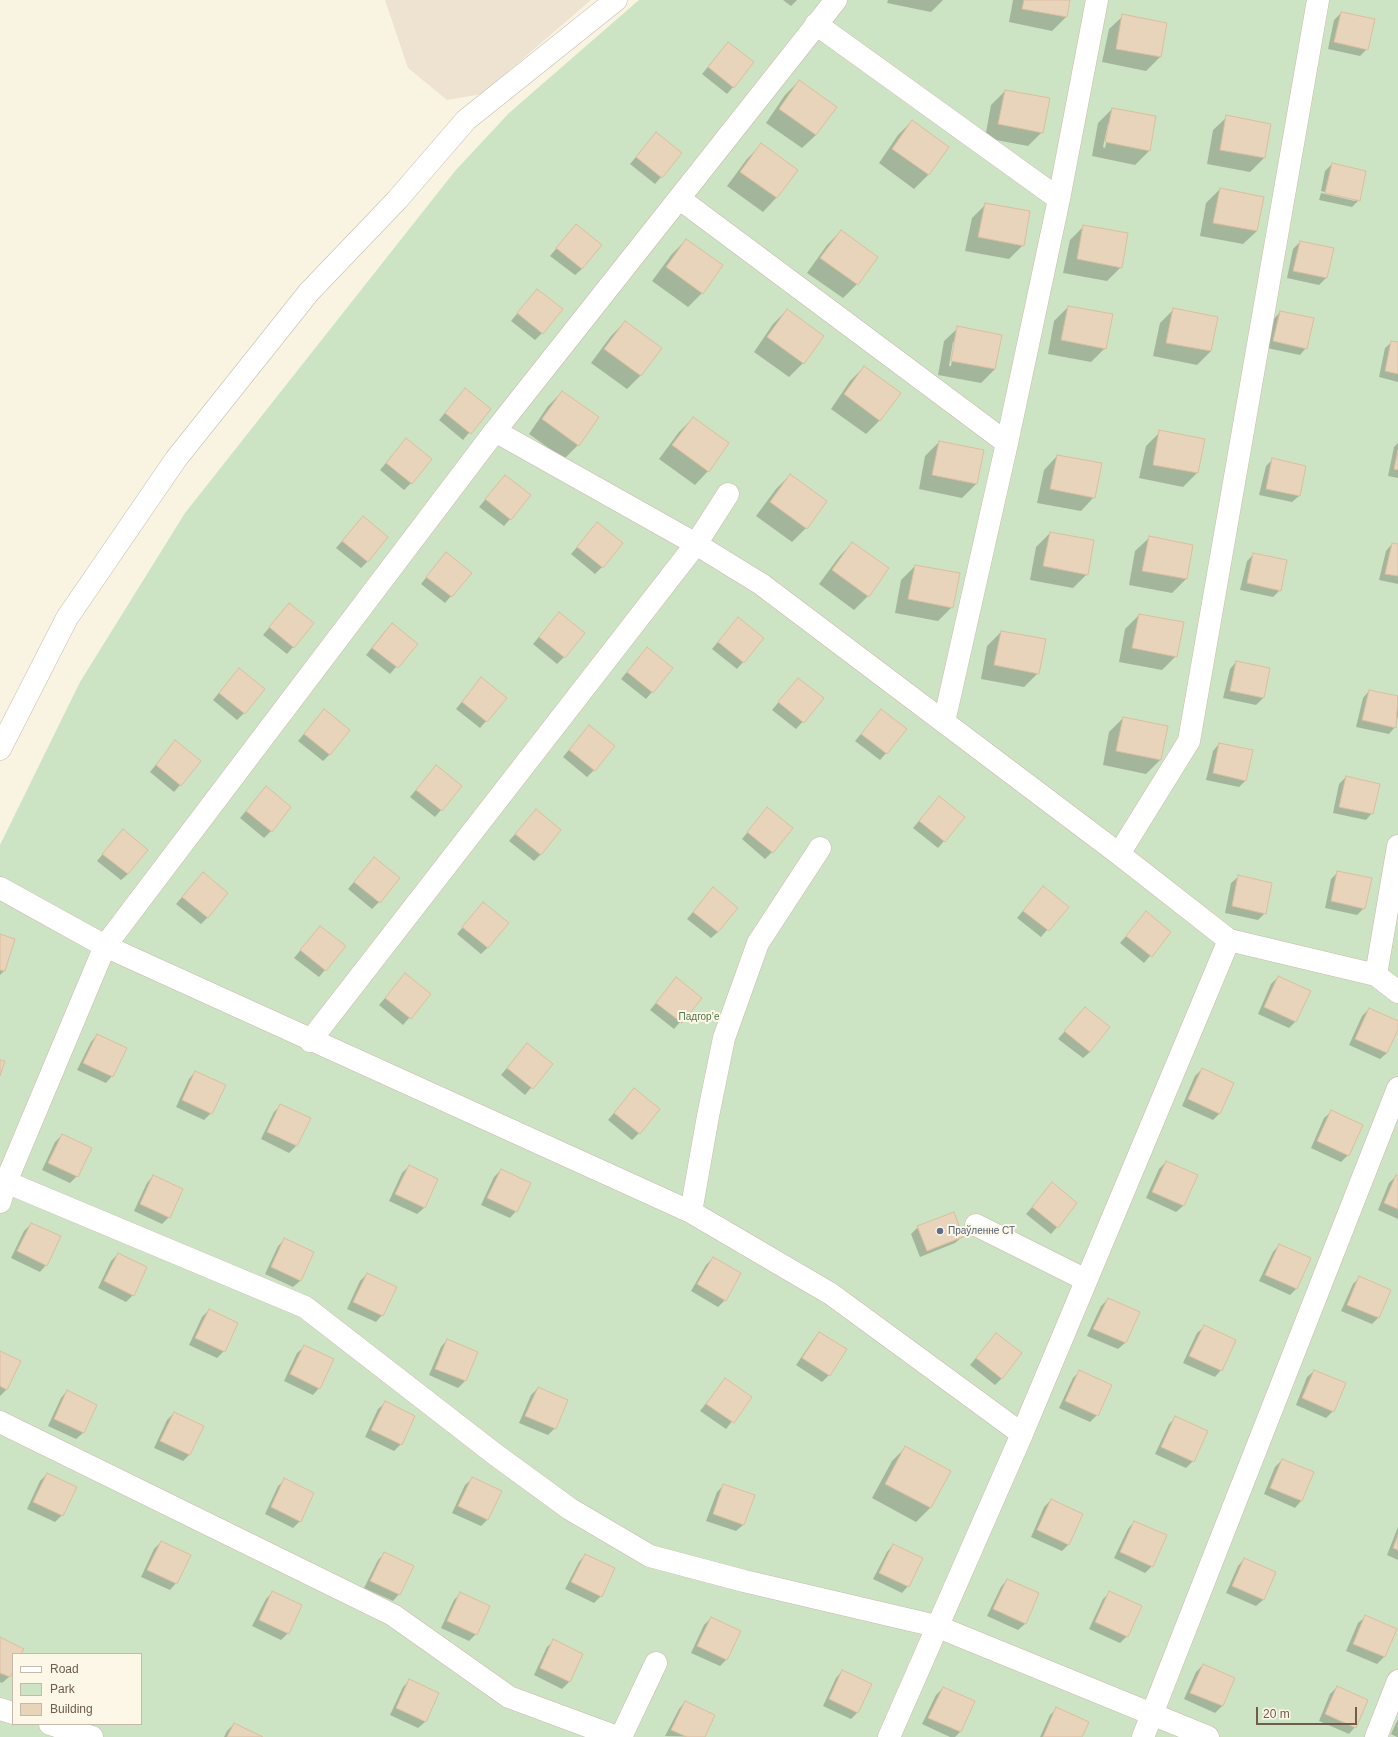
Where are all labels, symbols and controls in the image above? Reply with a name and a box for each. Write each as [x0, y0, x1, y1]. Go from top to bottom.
park label: Падгорʼе [679, 1011, 719, 1023]
place label: Праўленне СТ [948, 1225, 1015, 1237]
marker: Праўленне СТ [935, 1226, 945, 1236]
legend [12, 1653, 142, 1725]
text: Road [50, 1662, 79, 1676]
text: Park [50, 1682, 75, 1696]
scale bar [1258, 1699, 1359, 1725]
text: Building [50, 1702, 93, 1716]
text: 20 m [1263, 1707, 1290, 1721]

